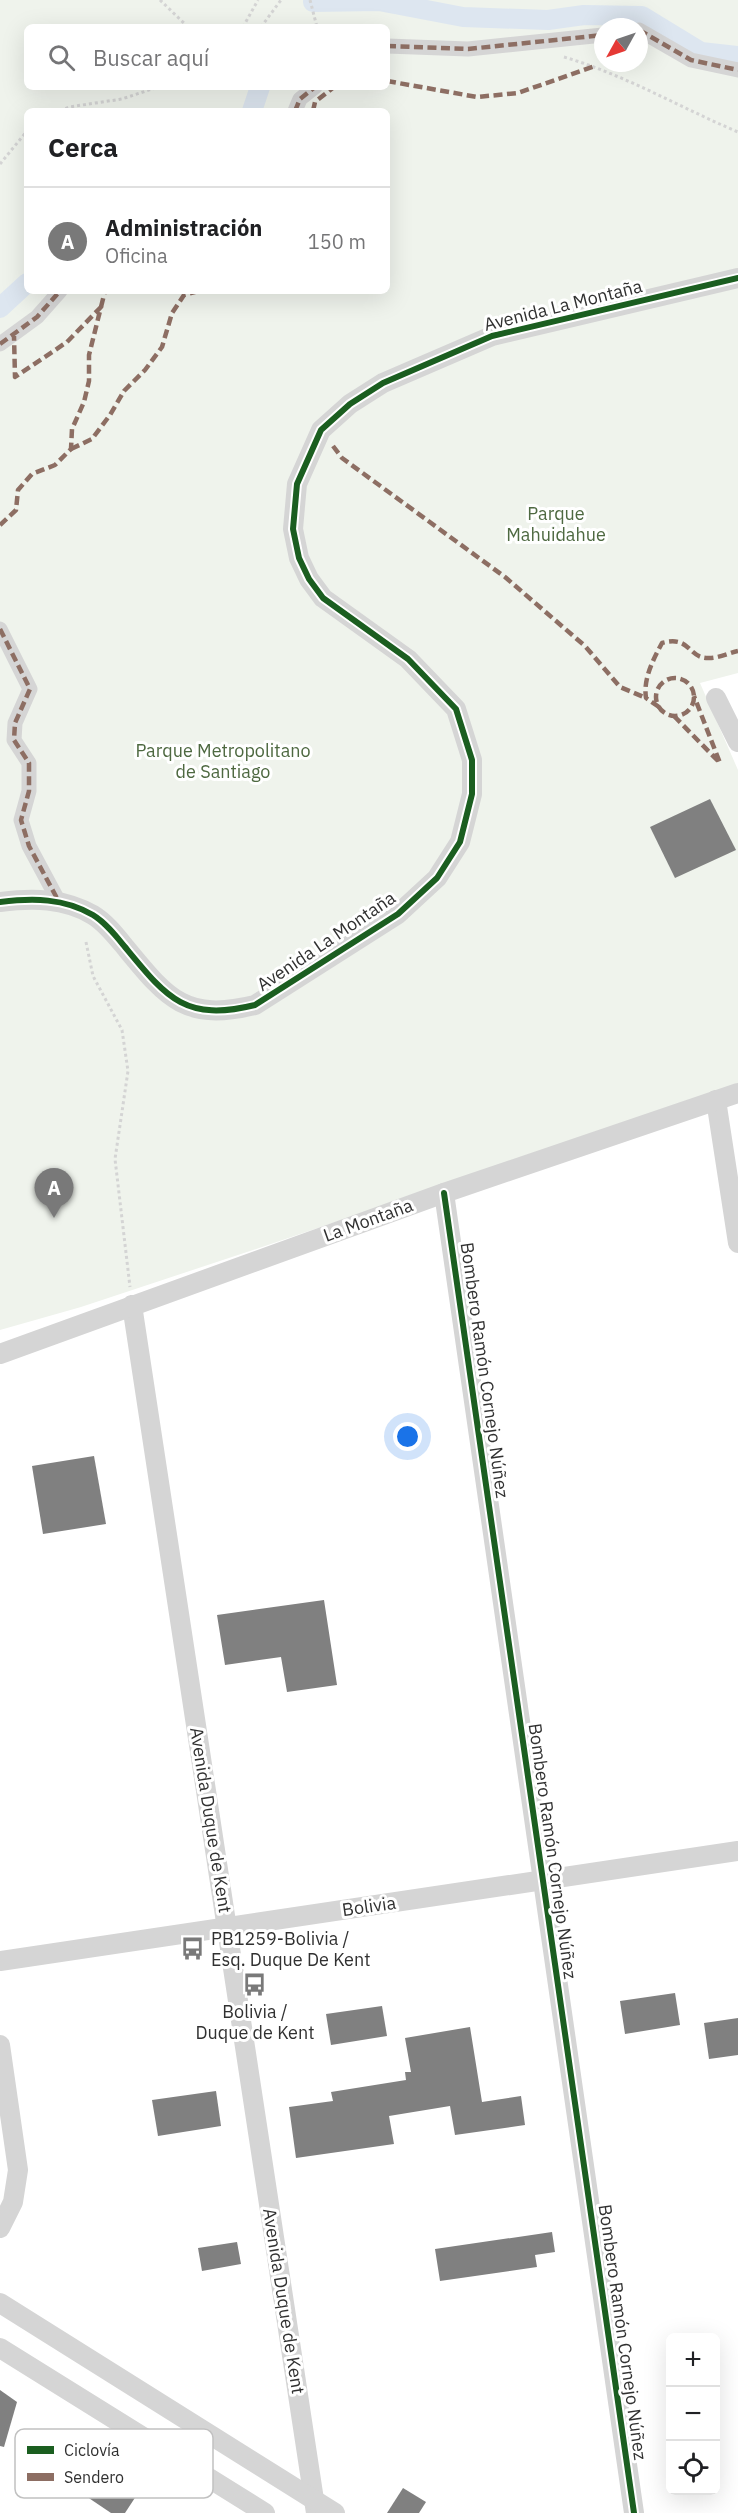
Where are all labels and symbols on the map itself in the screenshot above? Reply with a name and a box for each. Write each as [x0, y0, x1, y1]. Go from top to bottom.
north arrow [594, 18, 648, 72]
street label: Avenida La Montaña [481, 274, 645, 336]
park label: Parque Mahuidahue [506, 502, 606, 546]
park label: Parque Metropolitano de Santiago [135, 739, 311, 783]
street label: Avenida La Montaña [252, 886, 400, 996]
pin: A [34, 1168, 74, 1218]
street label: La Montaña [320, 1193, 416, 1247]
street label: Bombero Ramón Cornejo Núñez [456, 1241, 514, 1499]
your location [393, 1422, 422, 1451]
street label: Bombero Ramón Cornejo Núñez [524, 1722, 582, 1980]
street label: Avenida Duque de Kent [185, 1725, 237, 1915]
street label: Bolivia [341, 1891, 398, 1921]
place label: PB1259-Bolivia / Esq. Duque De Kent [211, 1927, 371, 1971]
bus stop icon: PB1259-Bolivia / Esq. Duque De Kent [180, 1935, 206, 1961]
bus stop icon: Bolivia / Duque de Kent [242, 1972, 268, 1998]
place label: Bolivia / Duque de Kent [195, 2000, 315, 2044]
street label: Bombero Ramón Cornejo Núñez [594, 2203, 652, 2461]
street label: Avenida Duque de Kent [258, 2206, 310, 2396]
legend [15, 2429, 213, 2498]
text: Ciclovía [64, 2440, 120, 2460]
text: Sendero [64, 2467, 124, 2487]

